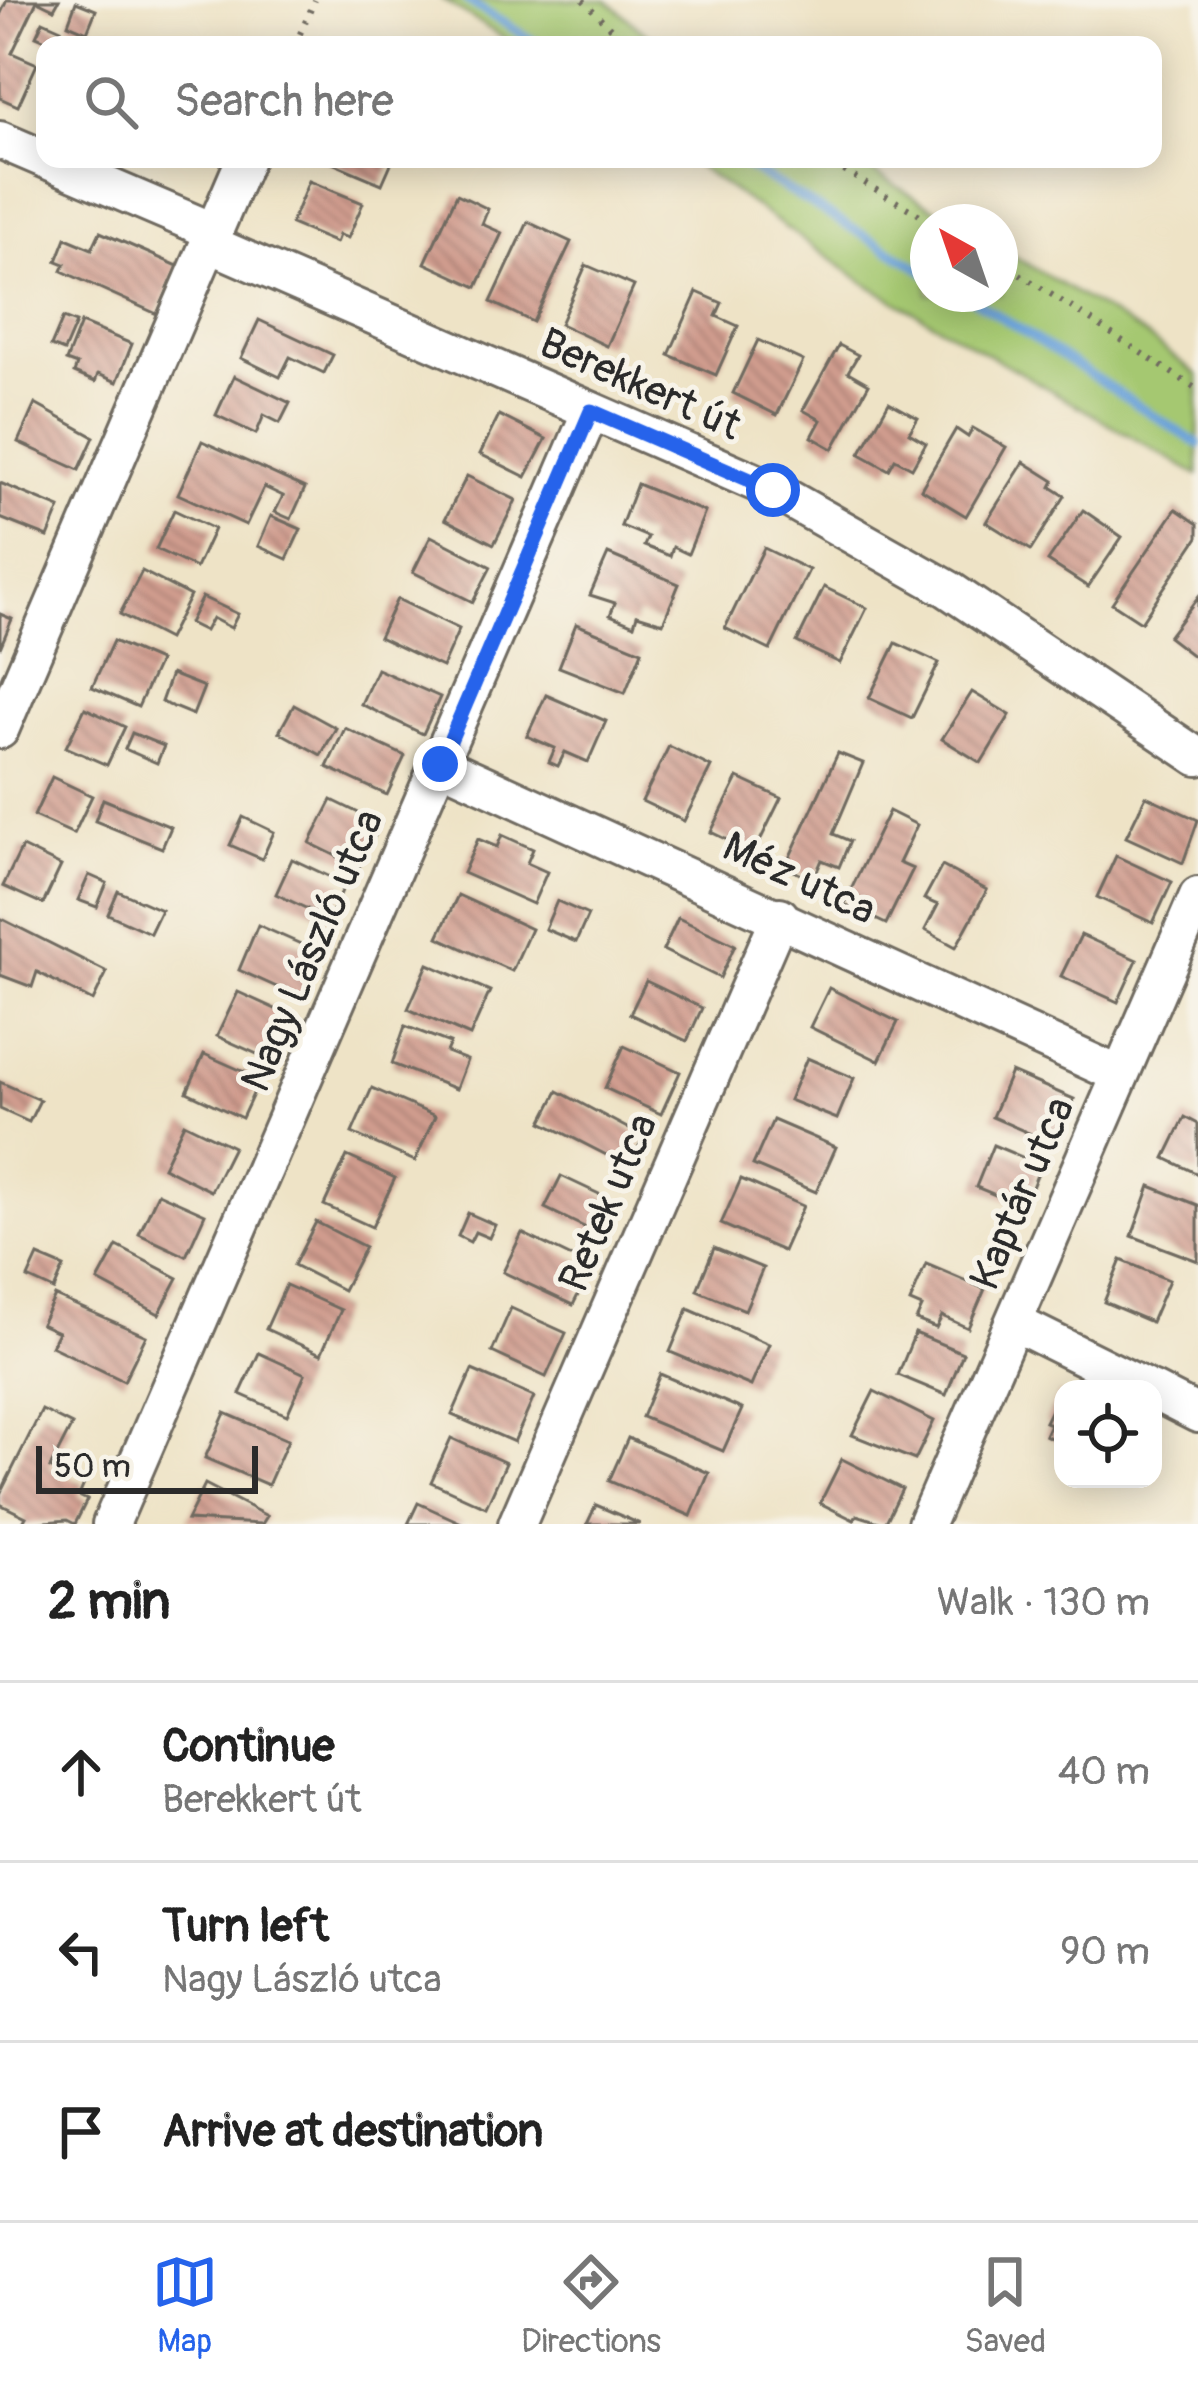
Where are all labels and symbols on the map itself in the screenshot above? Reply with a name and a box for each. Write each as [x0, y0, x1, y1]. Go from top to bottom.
north arrow [910, 204, 1018, 312]
street label: Berekkert út [531, 317, 749, 452]
route start [746, 463, 800, 517]
route end [413, 737, 467, 791]
street label: Nagy László utca [230, 802, 396, 1100]
street label: Méz utca [715, 821, 884, 937]
street label: Kaptár utca [959, 1090, 1087, 1298]
street label: Retek utca [548, 1106, 670, 1300]
scale bar [36, 1440, 258, 1493]

